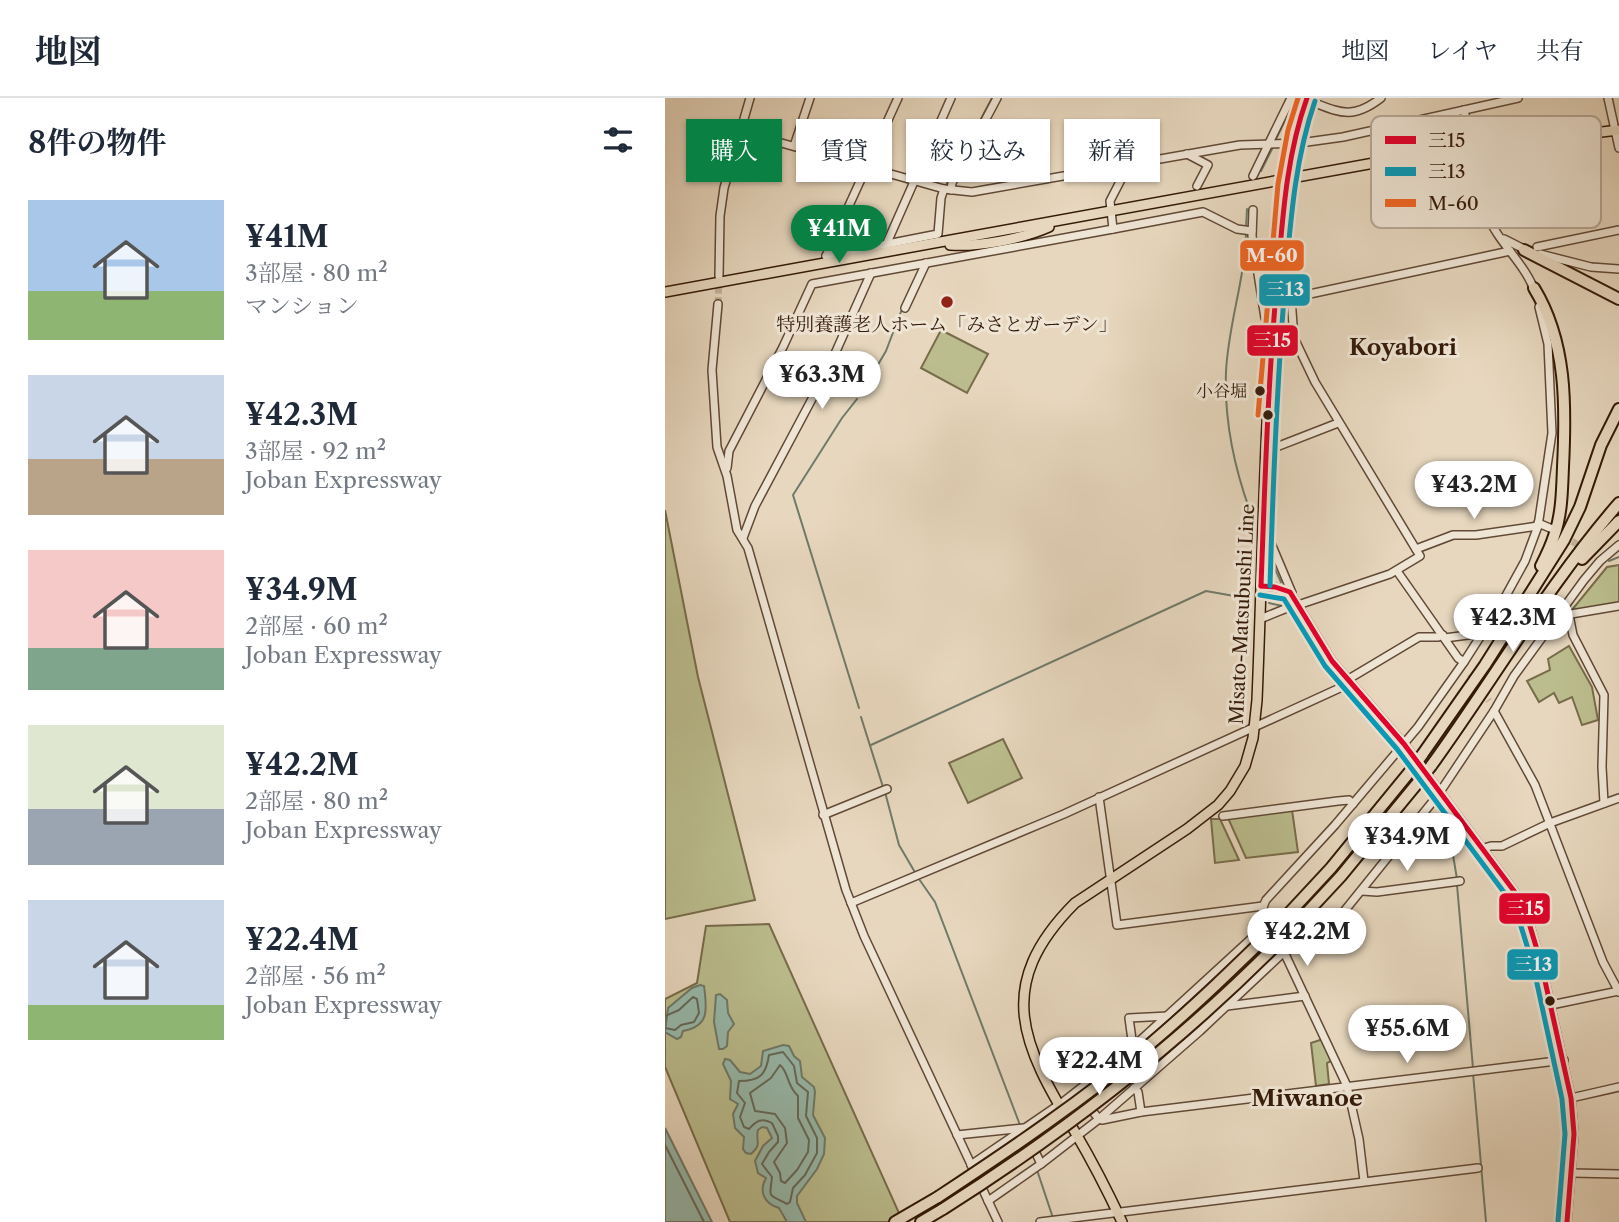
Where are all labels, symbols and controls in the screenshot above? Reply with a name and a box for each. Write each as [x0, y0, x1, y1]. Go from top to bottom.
text: 地図 [35, 31, 101, 72]
text: 地図 [1341, 36, 1389, 65]
text: レイヤ [1427, 36, 1498, 65]
text: 共有 [1536, 36, 1584, 65]
legend [1371, 116, 1601, 228]
chip: 購入 [686, 119, 782, 182]
chip: 賃貸 [796, 119, 892, 182]
chip: 絞り込み [906, 119, 1050, 182]
chip: 新着 [1064, 119, 1160, 182]
icon: filters [599, 121, 637, 159]
text: 8件の物件 [28, 124, 166, 161]
text: 三15 [1428, 129, 1465, 152]
text: 三13 [1428, 160, 1465, 183]
text: M-60 [1428, 192, 1479, 215]
pin: ¥41M [798, 206, 880, 265]
text: ¥41M [807, 214, 871, 242]
text: ¥41M [245, 218, 329, 255]
icon: home [84, 228, 168, 312]
line badge: M-60 [1239, 239, 1305, 272]
text: M-60 [1246, 244, 1298, 267]
text: 3部屋 · 80 m² [245, 259, 388, 287]
line badge: 三13 [1258, 273, 1311, 307]
text: 三13 [1266, 278, 1304, 301]
text: マンション [245, 292, 359, 320]
marker: 特別養護老人ホーム「みさとガーデン」 [939, 294, 955, 310]
place label: 特別養護老人ホーム「みさとガーデン」 [776, 313, 1118, 336]
line badge: 三15 [1246, 324, 1299, 357]
text: 三15 [1253, 329, 1291, 352]
district label: Koyabori [1349, 333, 1457, 361]
pin: ¥63.3M [765, 352, 879, 411]
text: ¥63.3M [779, 360, 865, 388]
place label: 小谷堀 [1196, 381, 1247, 401]
marker: 小谷堀 [1253, 384, 1267, 398]
text: ¥42.3M [245, 396, 358, 433]
icon: home [84, 403, 168, 487]
unlabelled marker [1261, 408, 1275, 422]
text: 3部屋 · 92 m² [245, 437, 386, 465]
pin: ¥43.2M [1417, 462, 1531, 521]
text: Joban Expressway [245, 466, 442, 494]
text: ¥43.2M [1431, 470, 1517, 498]
street label: Misato-Matsubushi Line [1225, 503, 1259, 725]
text: ¥34.9M [245, 571, 358, 608]
icon: home [84, 578, 168, 662]
pin: ¥42.3M [1456, 594, 1570, 654]
text: ¥42.3M [1470, 603, 1556, 631]
text: 2部屋 · 60 m² [245, 612, 388, 640]
text: Joban Expressway [245, 641, 442, 669]
text: ¥42.2M [245, 746, 359, 783]
icon: home [84, 753, 168, 837]
text: 2部屋 · 80 m² [245, 787, 388, 815]
pin: ¥34.9M [1350, 814, 1464, 873]
text: Joban Expressway [245, 816, 442, 844]
text: ¥34.9M [1364, 822, 1450, 850]
line badge: 三15 [1498, 892, 1551, 925]
text: 三15 [1506, 897, 1544, 920]
pin: ¥42.2M [1250, 908, 1364, 968]
text: ¥42.2M [1263, 917, 1351, 945]
text: ¥22.4M [245, 921, 359, 958]
icon: home [84, 928, 168, 1012]
line badge: 三13 [1506, 948, 1559, 981]
text: 三13 [1514, 953, 1552, 976]
text: 2部屋 · 56 m² [245, 962, 386, 990]
text: Joban Expressway [245, 991, 442, 1019]
unlabelled marker [1543, 994, 1557, 1008]
pin: ¥55.6M [1350, 1006, 1464, 1065]
text: ¥55.6M [1364, 1014, 1450, 1042]
pin: ¥22.4M [1042, 1038, 1156, 1097]
text: ¥22.4M [1055, 1046, 1143, 1074]
district label: Miwanoe [1251, 1084, 1363, 1112]

